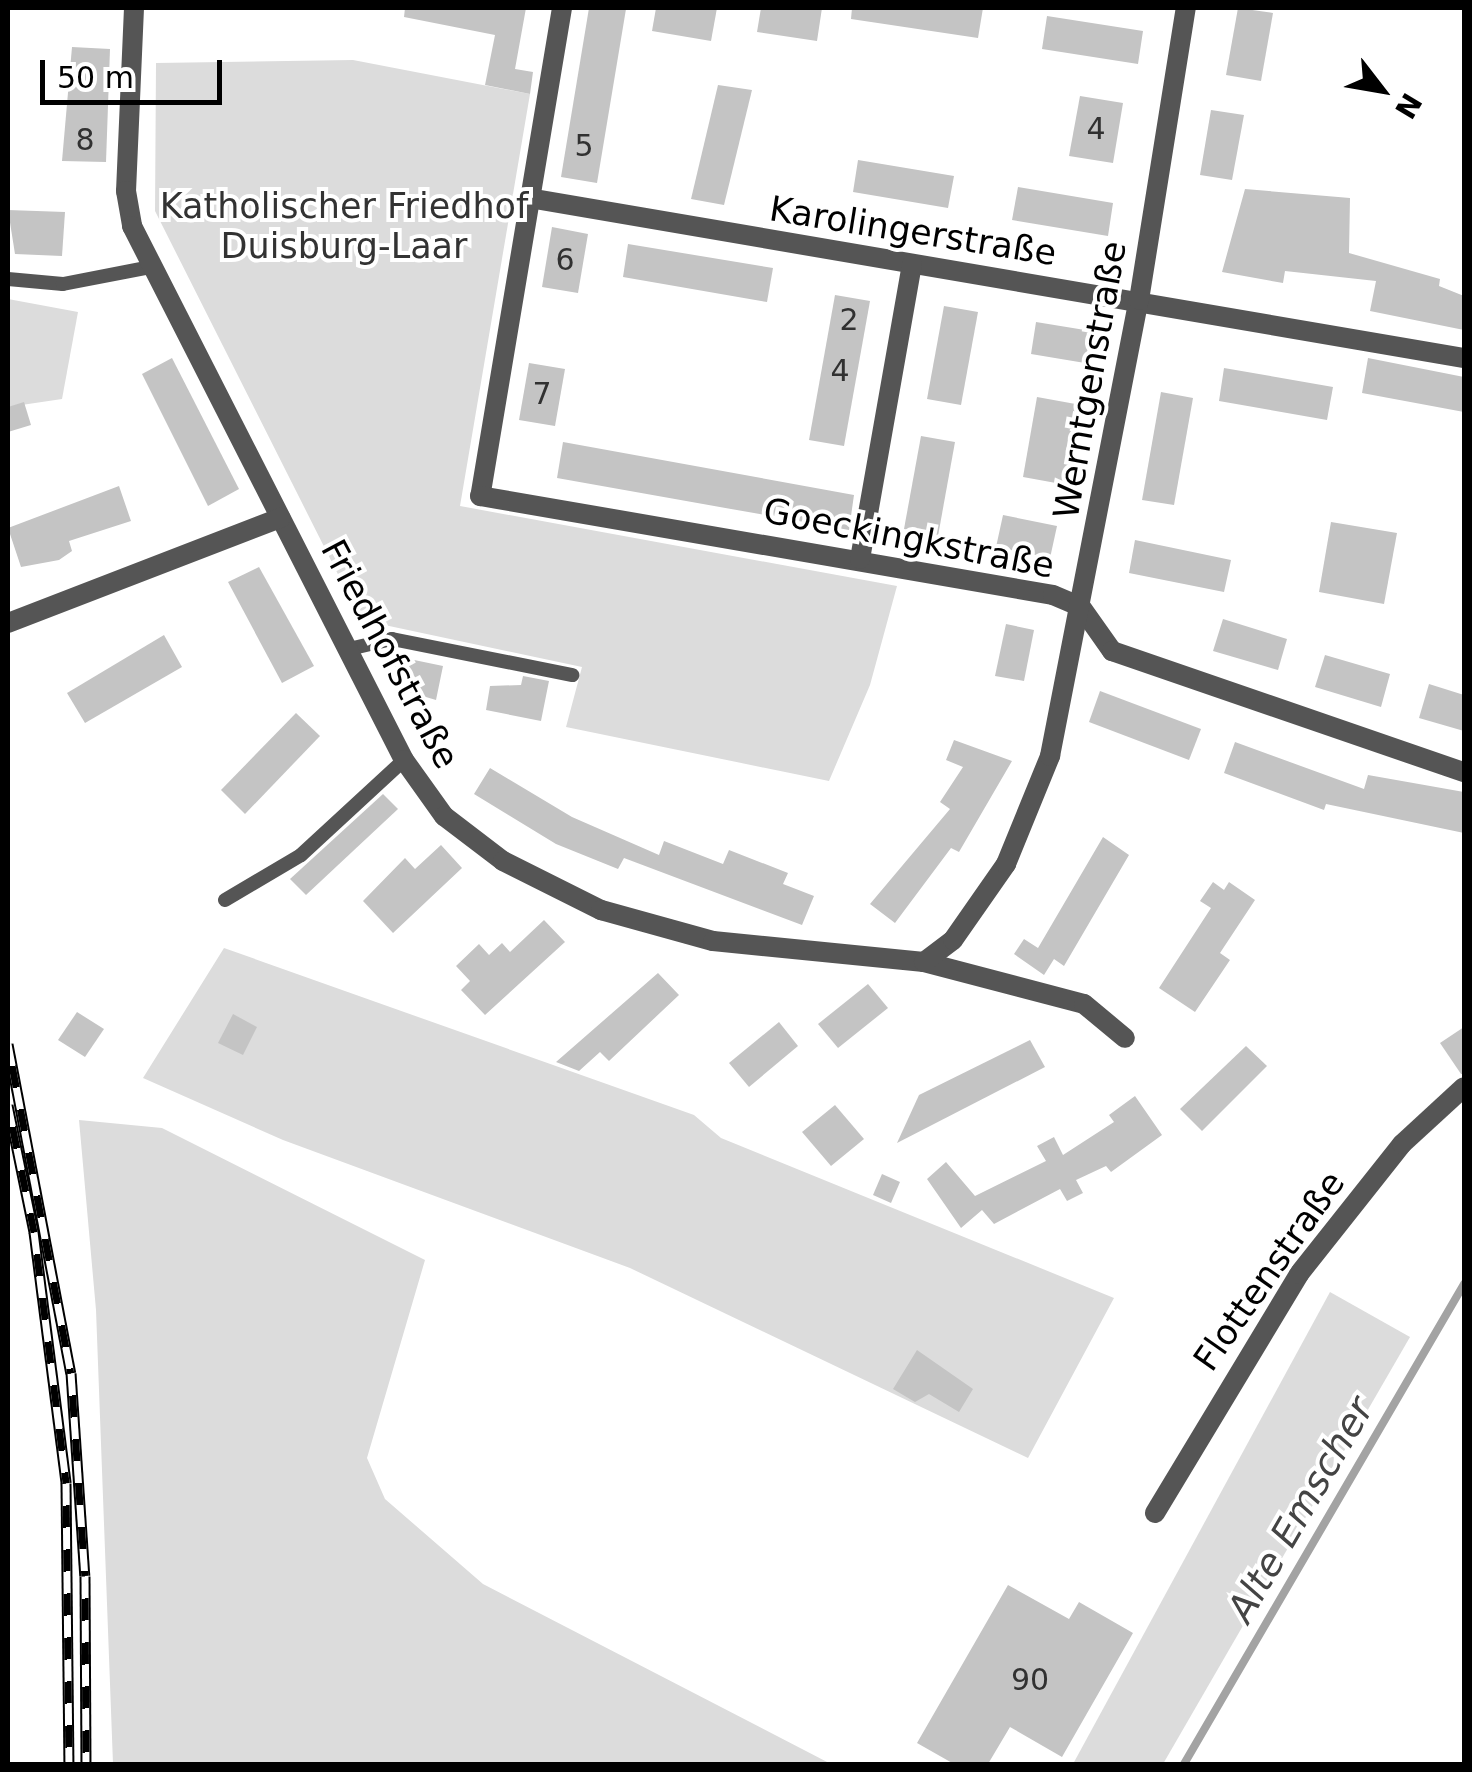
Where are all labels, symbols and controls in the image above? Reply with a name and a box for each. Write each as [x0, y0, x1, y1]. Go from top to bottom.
scale bar [45, 40, 228, 102]
north arrow [1332, 40, 1432, 140]
text: 50 m [57, 60, 134, 95]
text: N [1388, 87, 1428, 124]
house number: 4 [1086, 111, 1106, 147]
house number: 8 [75, 122, 95, 158]
house number: 5 [574, 128, 594, 164]
park label: Katholischer Friedhof Duisburg-Laar [160, 185, 528, 267]
street label: Karolingerstraße [767, 188, 1059, 274]
street label: Werntgenstraße [1045, 238, 1135, 522]
house number: 6 [555, 242, 575, 278]
house number: 2 [839, 302, 859, 338]
house number: 4 [830, 353, 850, 389]
house number: 7 [532, 376, 552, 412]
street label: Goeckingkstraße [760, 489, 1058, 587]
street label: Friedhofstraße [312, 533, 468, 775]
street label: Flottenstraße [1185, 1163, 1353, 1379]
water label: Alte Emscher [1218, 1390, 1384, 1630]
house number: 90 [1011, 1662, 1049, 1698]

